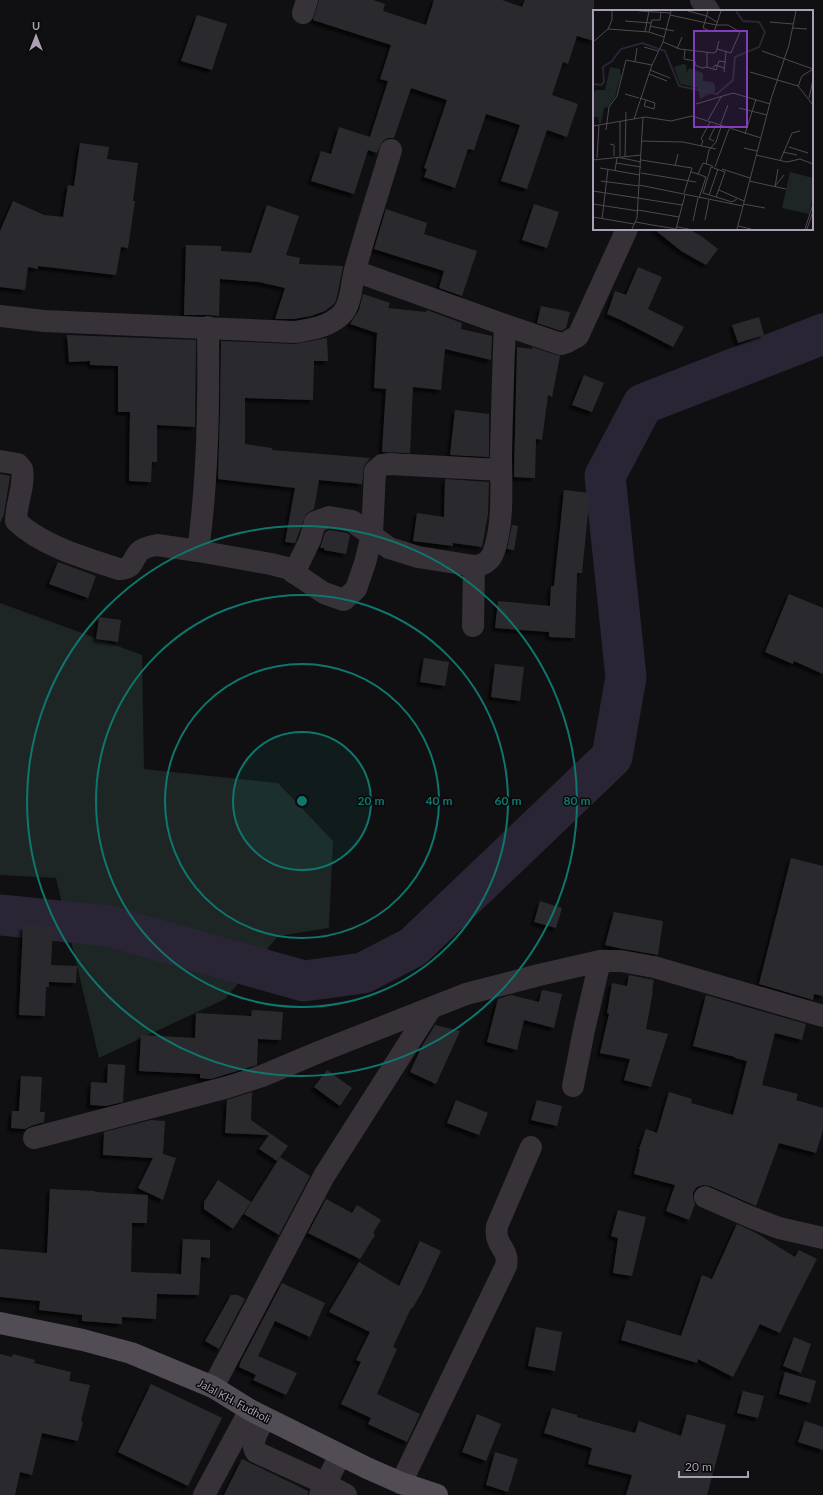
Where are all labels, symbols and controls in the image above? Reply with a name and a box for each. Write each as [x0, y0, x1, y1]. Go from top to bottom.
inset map [593, 10, 813, 230]
north arrow [16, 16, 56, 56]
text: U [32, 19, 40, 32]
text: 20 m [358, 793, 384, 808]
text: 40 m [426, 793, 452, 808]
text: 60 m [495, 793, 521, 808]
text: 80 m [564, 793, 590, 808]
centre of rings [295, 794, 309, 808]
street label: Jalal KH. Fudholi [196, 1376, 273, 1425]
scale bar [679, 1453, 748, 1479]
text: 20 m [685, 1459, 712, 1474]

